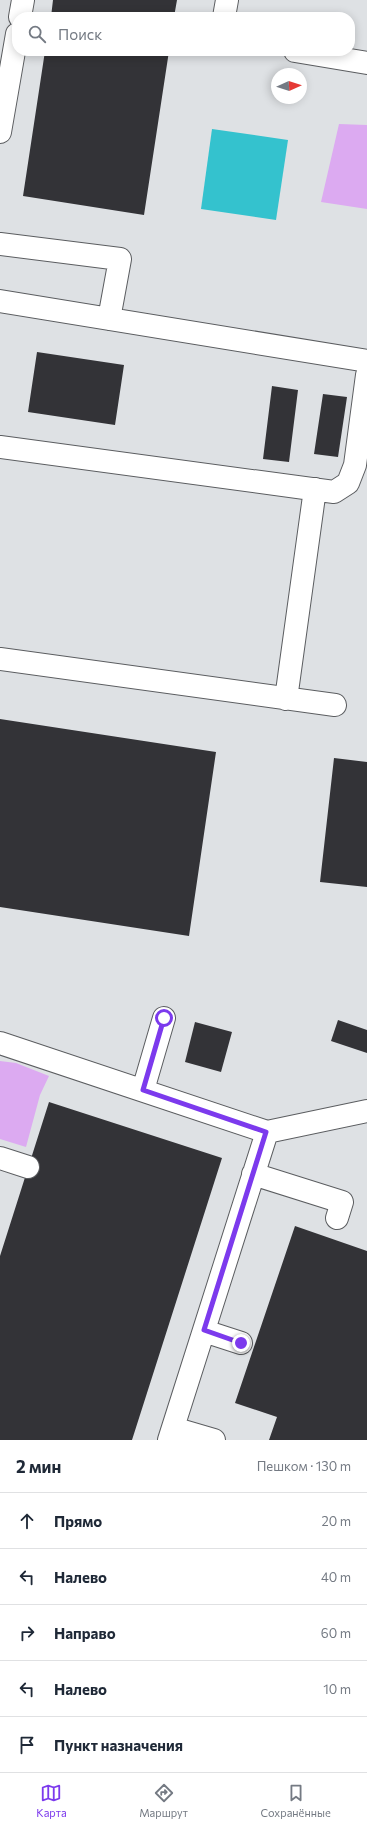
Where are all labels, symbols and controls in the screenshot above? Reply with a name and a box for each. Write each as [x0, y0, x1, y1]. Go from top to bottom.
search box [12, 12, 355, 56]
icon: search [26, 23, 48, 45]
text: Поиск [58, 25, 102, 43]
north arrow [271, 68, 307, 104]
route start [155, 1009, 173, 1027]
route end [232, 1334, 250, 1352]
text: 2 мин [16, 1456, 61, 1477]
text: Пешком · 130 m [257, 1458, 351, 1474]
icon: ahead [16, 1510, 38, 1532]
text: Прямо [54, 1512, 102, 1530]
text: 20 m [322, 1513, 351, 1529]
icon: left [16, 1566, 38, 1588]
text: Налево [54, 1568, 107, 1586]
text: 40 m [321, 1569, 351, 1585]
icon: right [16, 1622, 38, 1644]
text: Направо [54, 1624, 116, 1642]
text: 60 m [321, 1625, 351, 1641]
icon: left [16, 1678, 38, 1700]
text: Налево [54, 1680, 107, 1698]
text: 10 m [323, 1681, 351, 1697]
icon: arrive [16, 1734, 38, 1756]
text: Пункт назначения [54, 1736, 183, 1754]
tab: Карта [36, 1782, 67, 1819]
tab: Маршрут [139, 1782, 188, 1819]
tab: Сохранённые [261, 1782, 331, 1819]

